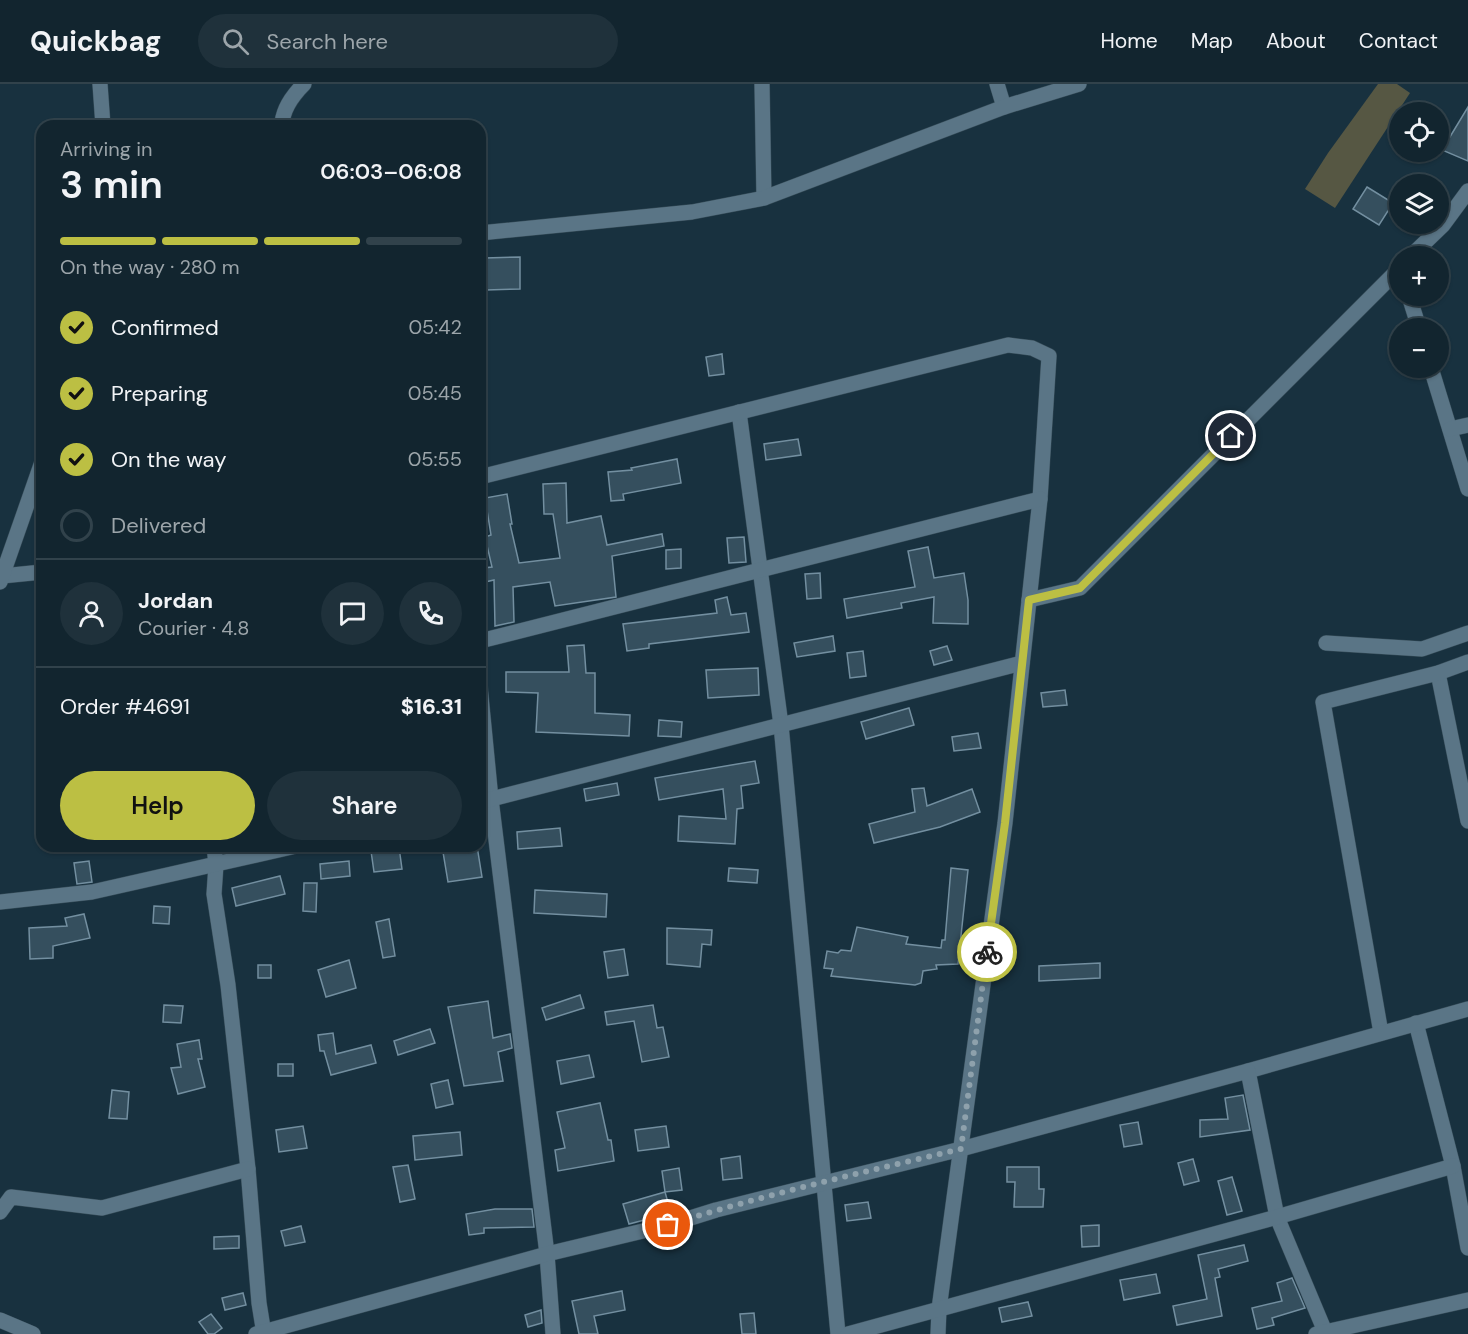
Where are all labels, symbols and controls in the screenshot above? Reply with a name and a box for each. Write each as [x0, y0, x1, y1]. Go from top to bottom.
search box [198, 14, 618, 68]
text: Quickbag [30, 23, 162, 60]
icon: search [219, 25, 252, 58]
text: Search here [267, 27, 388, 56]
text: Home [1100, 27, 1158, 55]
text: Map [1191, 27, 1233, 55]
text: About [1266, 27, 1326, 55]
text: Contact [1359, 27, 1438, 55]
map controls [1389, 102, 1449, 378]
button: locate [1389, 102, 1449, 162]
text: Arriving in [60, 136, 152, 162]
text: 06:03–06:08 [320, 157, 462, 186]
text: 3 min [60, 159, 163, 210]
button: layers [1389, 174, 1449, 234]
button: + [1389, 246, 1449, 306]
text: On the way · 280 m [60, 254, 240, 280]
icon: check [60, 311, 93, 344]
text: Confirmed [111, 313, 219, 342]
text: 05:42 [408, 314, 462, 340]
button: − [1389, 318, 1449, 378]
icon: check [60, 377, 93, 410]
text: Preparing [111, 379, 208, 408]
text: 05:45 [408, 380, 462, 406]
pin [1205, 410, 1256, 461]
icon: home [1214, 419, 1247, 452]
icon: check [60, 443, 93, 476]
text: On the way [111, 445, 226, 474]
text: 05:55 [408, 446, 462, 472]
text: Delivered [111, 511, 206, 540]
button: person [60, 582, 123, 645]
button: chat [321, 582, 384, 645]
button: phone [399, 582, 462, 645]
text: Jordan [138, 586, 213, 615]
text: Courier · 4.8 [138, 615, 249, 641]
text: Order #4691 [60, 692, 190, 721]
text: $16.31 [401, 692, 462, 721]
button: Help [60, 771, 255, 840]
button: Share [267, 771, 462, 840]
courier [957, 922, 1017, 982]
icon: bike [971, 936, 1004, 969]
pin [642, 1199, 693, 1250]
icon: bag [651, 1208, 684, 1241]

